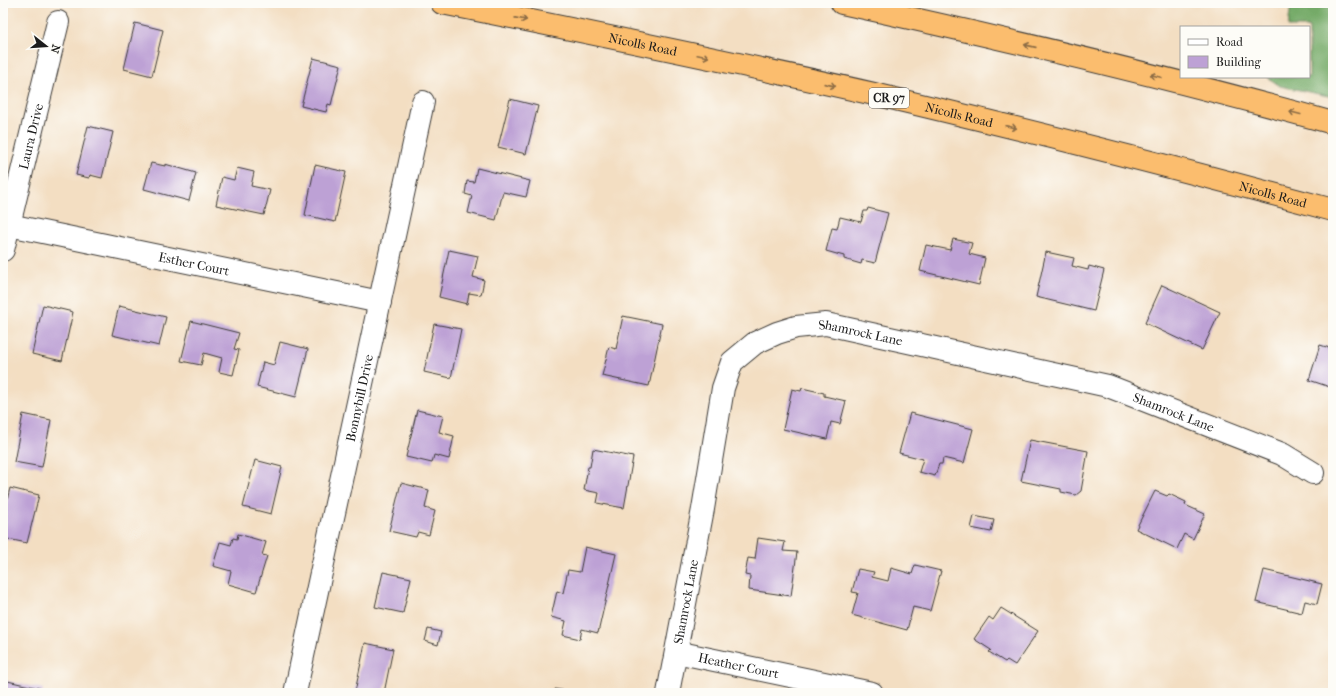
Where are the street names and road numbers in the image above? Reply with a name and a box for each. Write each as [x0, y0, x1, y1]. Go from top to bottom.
street label: Nicolls Road [607, 29, 679, 58]
road number: CR 97 [869, 88, 909, 108]
street label: Nicolls Road [924, 99, 996, 130]
street label: Laura Drive [15, 101, 46, 171]
street label: Nicolls Road [1238, 178, 1310, 210]
street label: Esther Court [157, 249, 231, 278]
street label: Shamrock Lane [818, 317, 905, 348]
street label: Bonnybill Drive [342, 352, 376, 443]
street label: Shamrock Lane [1131, 389, 1217, 435]
street label: Shamrock Lane [670, 557, 701, 645]
street label: Heather Court [697, 649, 781, 681]

